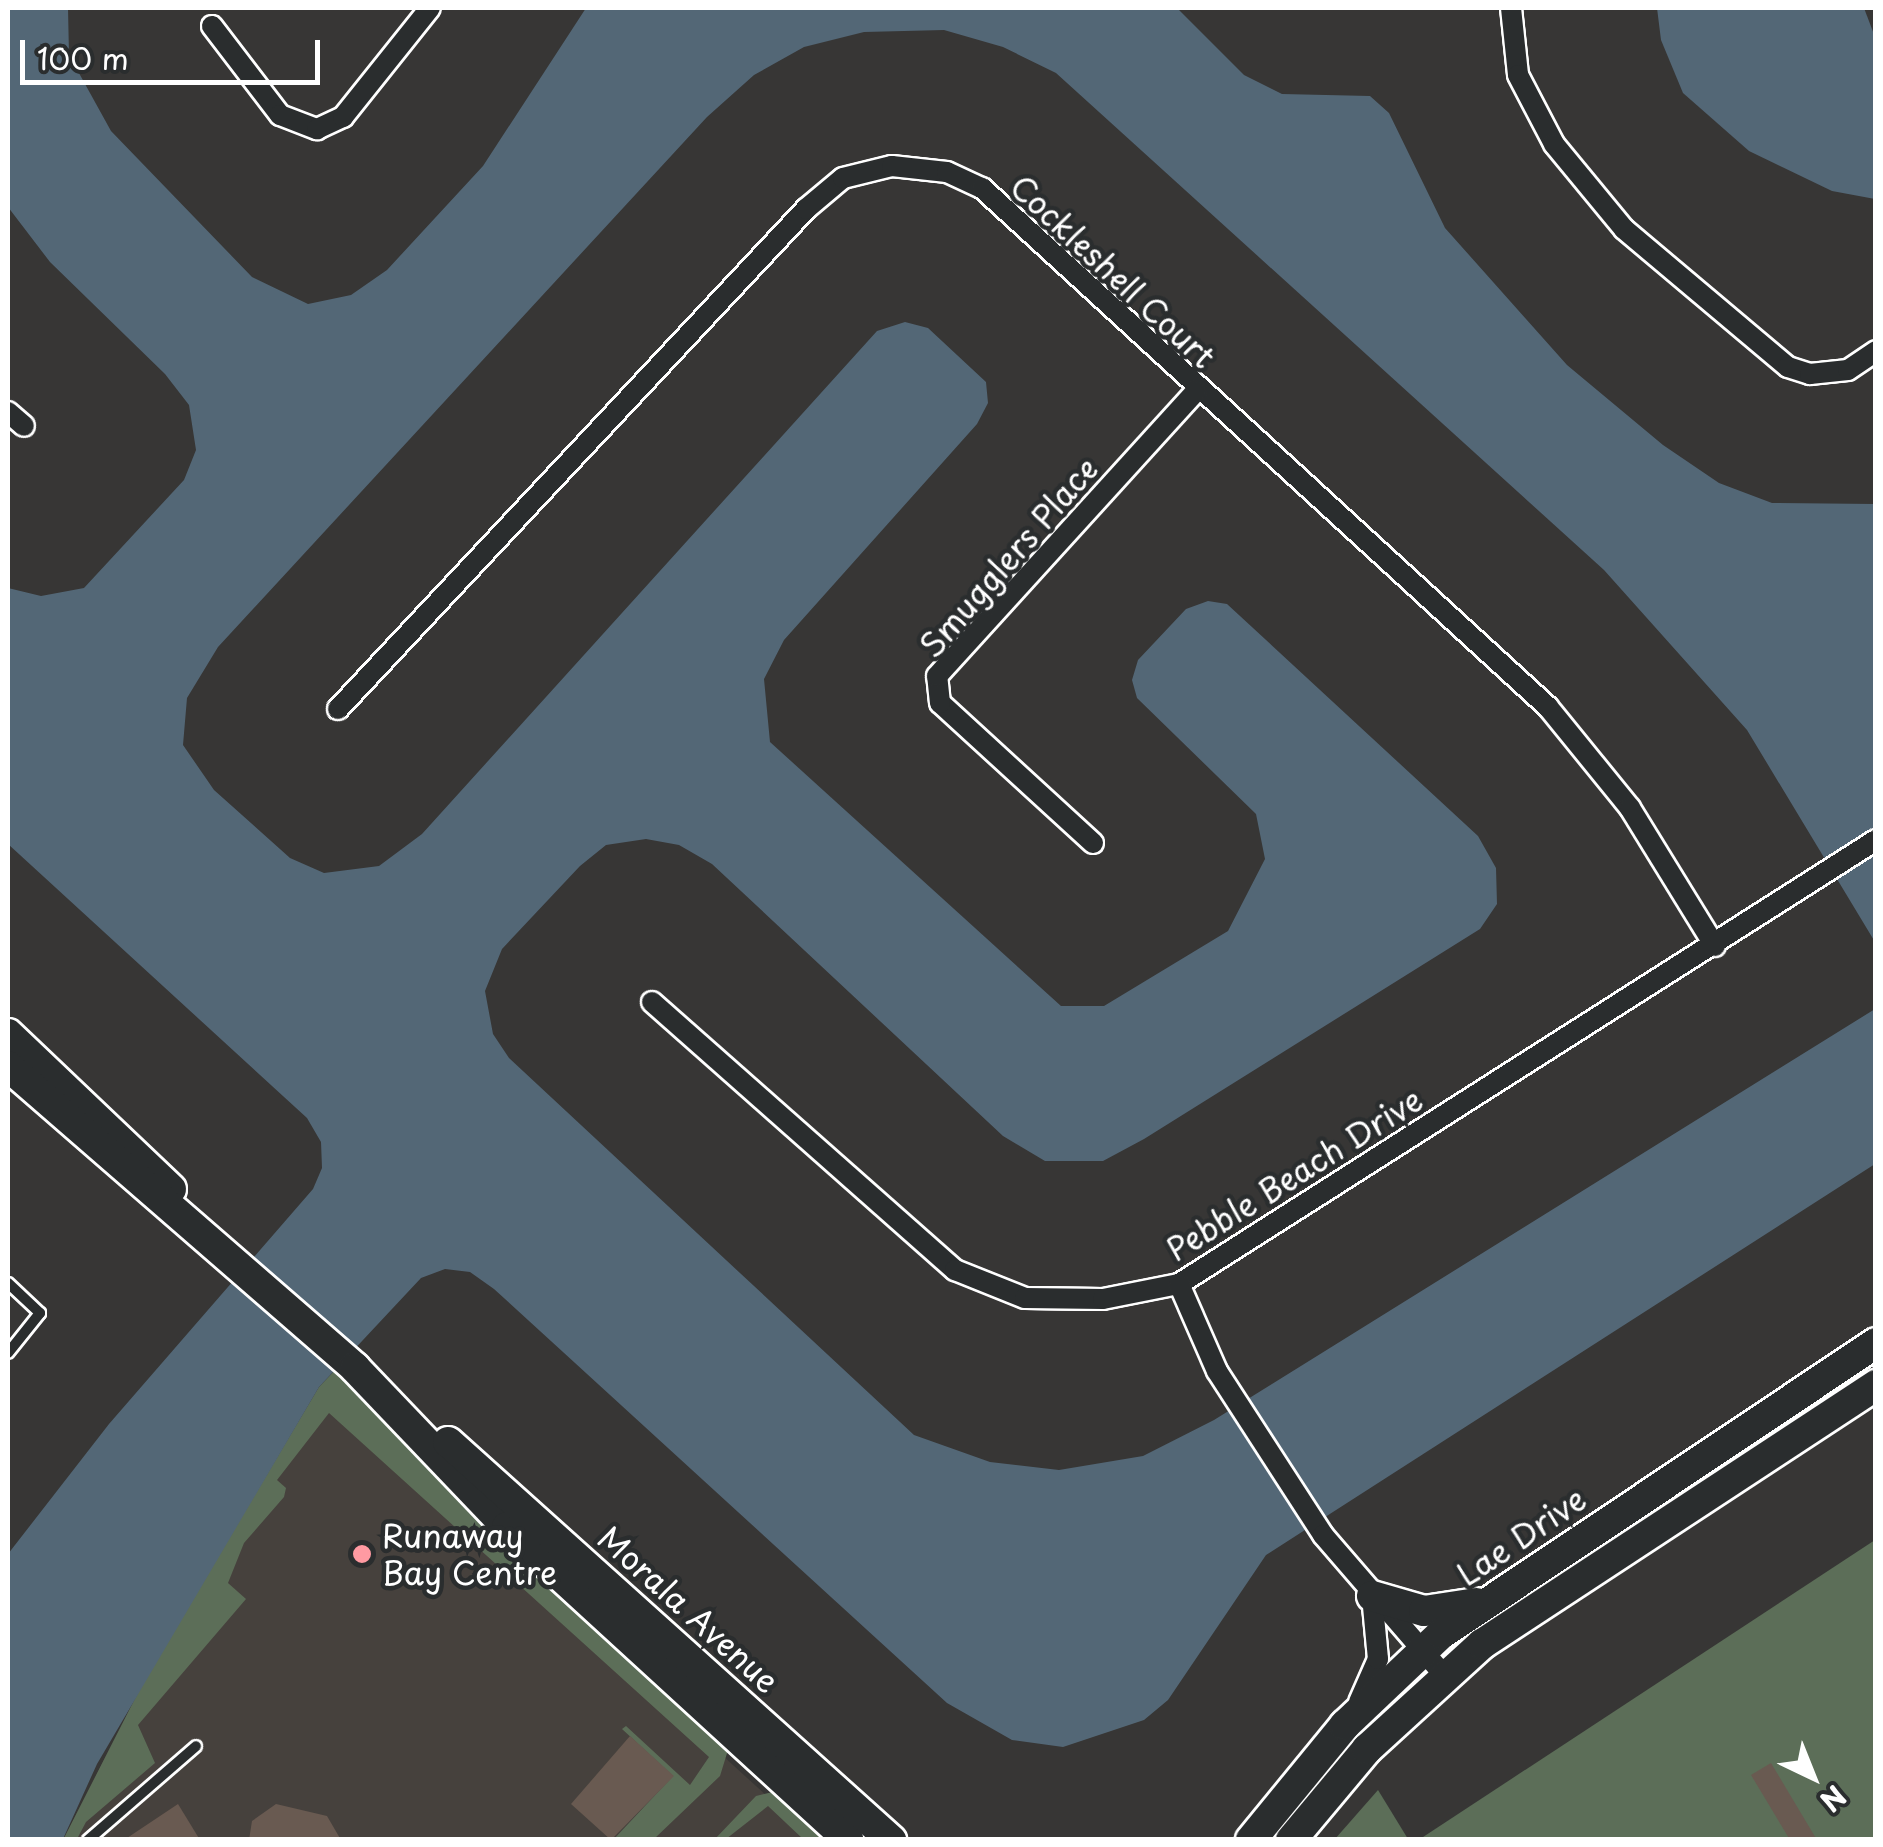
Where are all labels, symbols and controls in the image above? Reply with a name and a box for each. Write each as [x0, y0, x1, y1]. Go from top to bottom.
scale bar [25, 20, 325, 82]
text: 100 m [37, 35, 129, 80]
street label: Cockleshell Court [1002, 166, 1224, 376]
street label: Smugglers Place [911, 449, 1105, 665]
street label: Pebble Beach Drive [1159, 1080, 1429, 1268]
street label: Lae Drive [1449, 1479, 1593, 1593]
place label: Runaway Bay Centre [382, 1517, 557, 1592]
street label: Morala Avenue [591, 1518, 787, 1700]
marker: Runaway Bay Centre [351, 1543, 373, 1565]
north arrow [1763, 1727, 1863, 1827]
text: N [1811, 1776, 1857, 1823]

